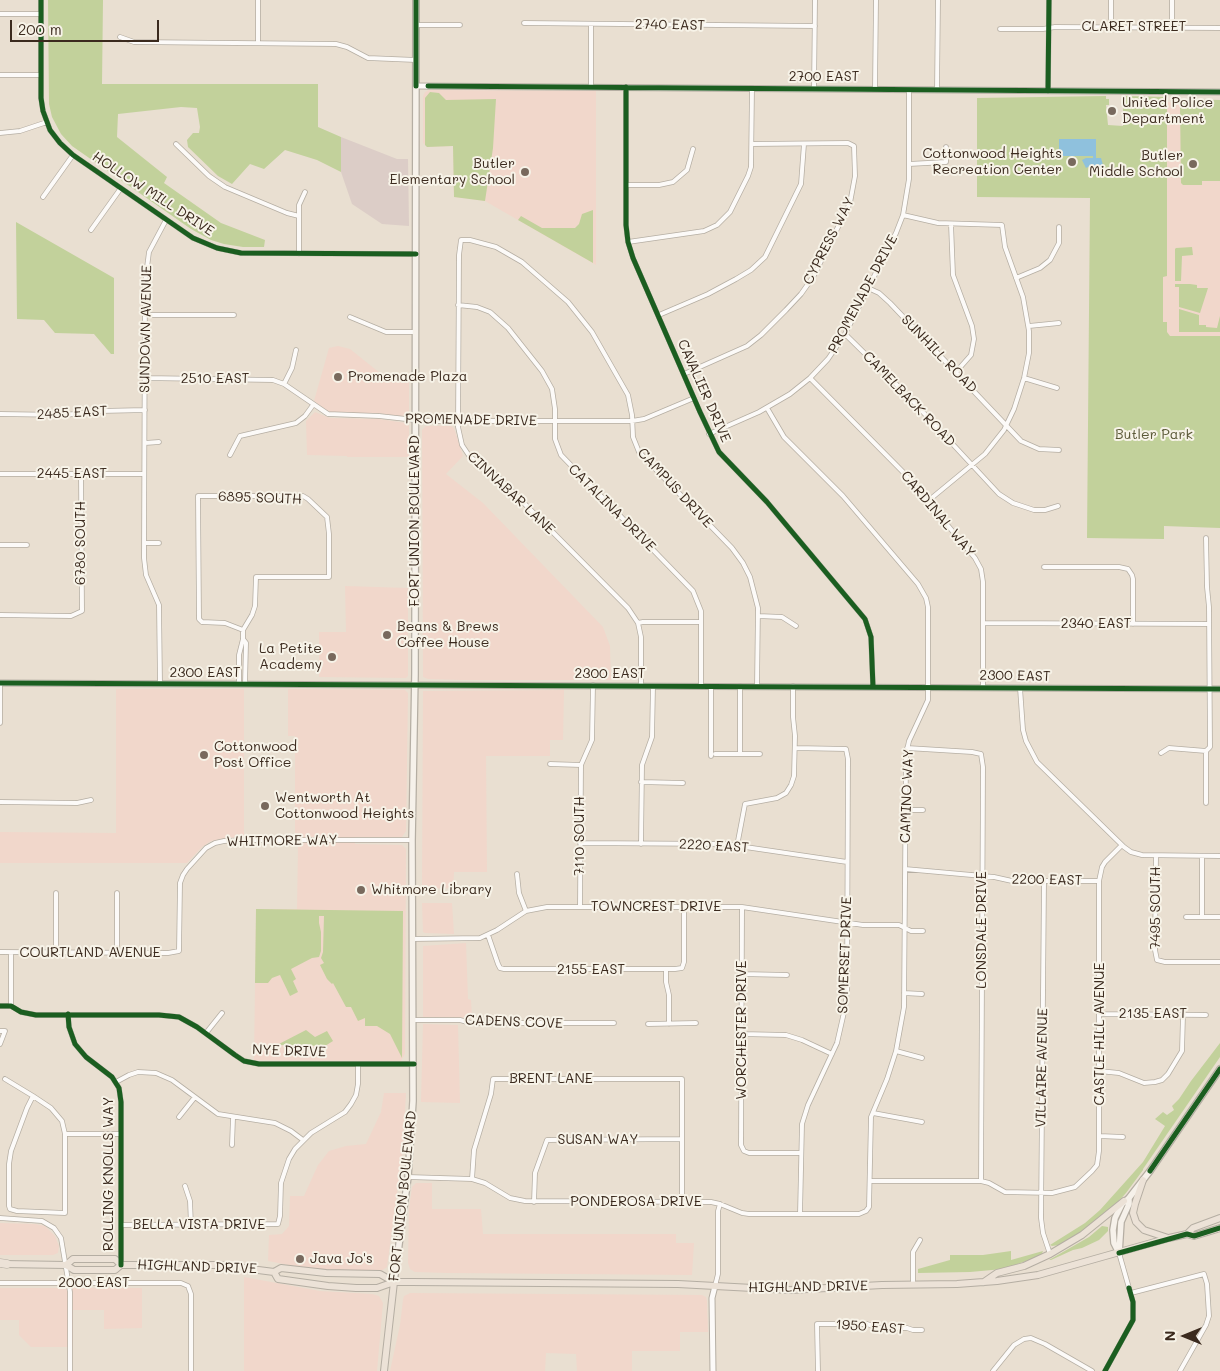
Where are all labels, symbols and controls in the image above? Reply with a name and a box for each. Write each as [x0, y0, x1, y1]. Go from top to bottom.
scale bar [12, 10, 161, 42]
street label: 2740 EAST [635, 16, 705, 34]
text: 200 m [18, 19, 62, 39]
street label: CLARET STREET [1082, 19, 1186, 35]
street label: 2700 EAST [789, 69, 859, 85]
place label: United Police Department [1122, 95, 1213, 128]
marker: United Police Department [1106, 105, 1118, 117]
place label: Cottonwood Heights Recreation Center [923, 146, 1062, 178]
street label: HOLLOW MILL DRIVE [89, 148, 217, 240]
place label: Butler Middle School [1089, 148, 1183, 180]
place label: Butler Elementary School [389, 156, 515, 188]
marker: Cottonwood Heights Recreation Center [1066, 156, 1078, 168]
marker: Butler Middle School [1187, 158, 1199, 170]
marker: Butler Elementary School [519, 166, 531, 178]
street label: CYPRESS WAY [800, 194, 858, 288]
street label: PROMENADE DRIVE [825, 232, 901, 356]
street label: SUNDOWN AVENUE [136, 265, 156, 393]
street label: SUNHILL ROAD [897, 311, 981, 397]
street label: CAVALIER DRIVE [674, 337, 734, 445]
street label: CAMELBACK ROAD [859, 348, 959, 450]
place label: Promenade Plaza [348, 369, 468, 385]
street label: 2510 EAST [181, 371, 249, 387]
marker: Promenade Plaza [332, 371, 344, 383]
street label: 2485 EAST [36, 403, 108, 423]
street label: PROMENADE DRIVE [405, 410, 537, 430]
park label: Butler Park [1115, 427, 1193, 443]
street label: FORT UNION BOULEVARD [407, 435, 423, 607]
street label: CAMPUS DRIVE [634, 445, 716, 531]
street label: CINNABAR LANE [464, 448, 558, 538]
street label: CATALINA DRIVE [565, 461, 659, 555]
street label: 2445 EAST [37, 466, 107, 482]
street label: CARDINAL WAY [897, 467, 979, 561]
street label: 6895 SOUTH [218, 488, 302, 508]
street label: 6780 SOUTH [73, 501, 89, 585]
street label: 2340 EAST [1061, 616, 1131, 632]
place label: Beans & Brews Coffee House [397, 619, 499, 652]
marker: Beans & Brews Coffee House [381, 629, 393, 641]
place label: La Petite Academy [259, 641, 322, 674]
marker: La Petite Academy [326, 651, 338, 663]
street label: 2300 EAST [169, 665, 241, 681]
street label: 2300 EAST [574, 666, 646, 682]
street label: 2300 EAST [979, 667, 1051, 685]
place label: Cottonwood Post Office [214, 739, 297, 772]
marker: Cottonwood Post Office [198, 749, 210, 761]
street label: CAMINO WAY [897, 749, 917, 843]
place label: Wentworth At Cottonwood Heights [275, 790, 414, 822]
street label: 7110 SOUTH [572, 796, 588, 876]
marker: Wentworth At Cottonwood Heights [259, 800, 271, 812]
street label: WHITMORE WAY [226, 832, 338, 850]
street label: 2220 EAST [679, 836, 749, 856]
street label: 7495 SOUTH [1148, 866, 1164, 950]
street label: LONSDALE DRIVE [974, 871, 990, 989]
street label: 2200 EAST [1011, 871, 1083, 889]
place label: Whitmore Library [371, 882, 492, 898]
marker: Whitmore Library [355, 884, 367, 896]
street label: SOMERSET DRIVE [835, 896, 855, 1014]
street label: TOWNCREST DRIVE [591, 899, 721, 915]
street label: COURTLAND AVENUE [20, 945, 160, 961]
street label: WORCHESTER DRIVE [734, 960, 750, 1100]
street label: 2155 EAST [557, 962, 625, 978]
street label: CASTLE HILL AVENUE [1092, 963, 1108, 1105]
street label: 2135 EAST [1119, 1006, 1187, 1022]
street label: VILLAIRE AVENUE [1033, 1008, 1051, 1128]
street label: CADENS COVE [465, 1012, 563, 1032]
street label: NYE DRIVE [252, 1041, 326, 1061]
street label: BRENT LANE [509, 1071, 593, 1087]
street label: ROLLING KNOLLS WAY [101, 1097, 117, 1251]
street label: FORT UNION BOULEVARD [386, 1110, 420, 1282]
street label: SUSAN WAY [558, 1132, 638, 1148]
street label: PONDEROSA DRIVE [570, 1194, 702, 1210]
street label: BELLA VISTA DRIVE [133, 1217, 265, 1233]
place label: Java Jo's [310, 1251, 373, 1267]
marker: Java Jo's [294, 1253, 306, 1265]
street label: HIGHLAND DRIVE [137, 1257, 257, 1277]
street label: 2000 EAST [58, 1275, 130, 1291]
street label: HIGHLAND DRIVE [748, 1278, 868, 1296]
north arrow [1160, 1311, 1210, 1361]
street label: 1950 EAST [835, 1316, 905, 1338]
text: N [1160, 1331, 1179, 1341]

